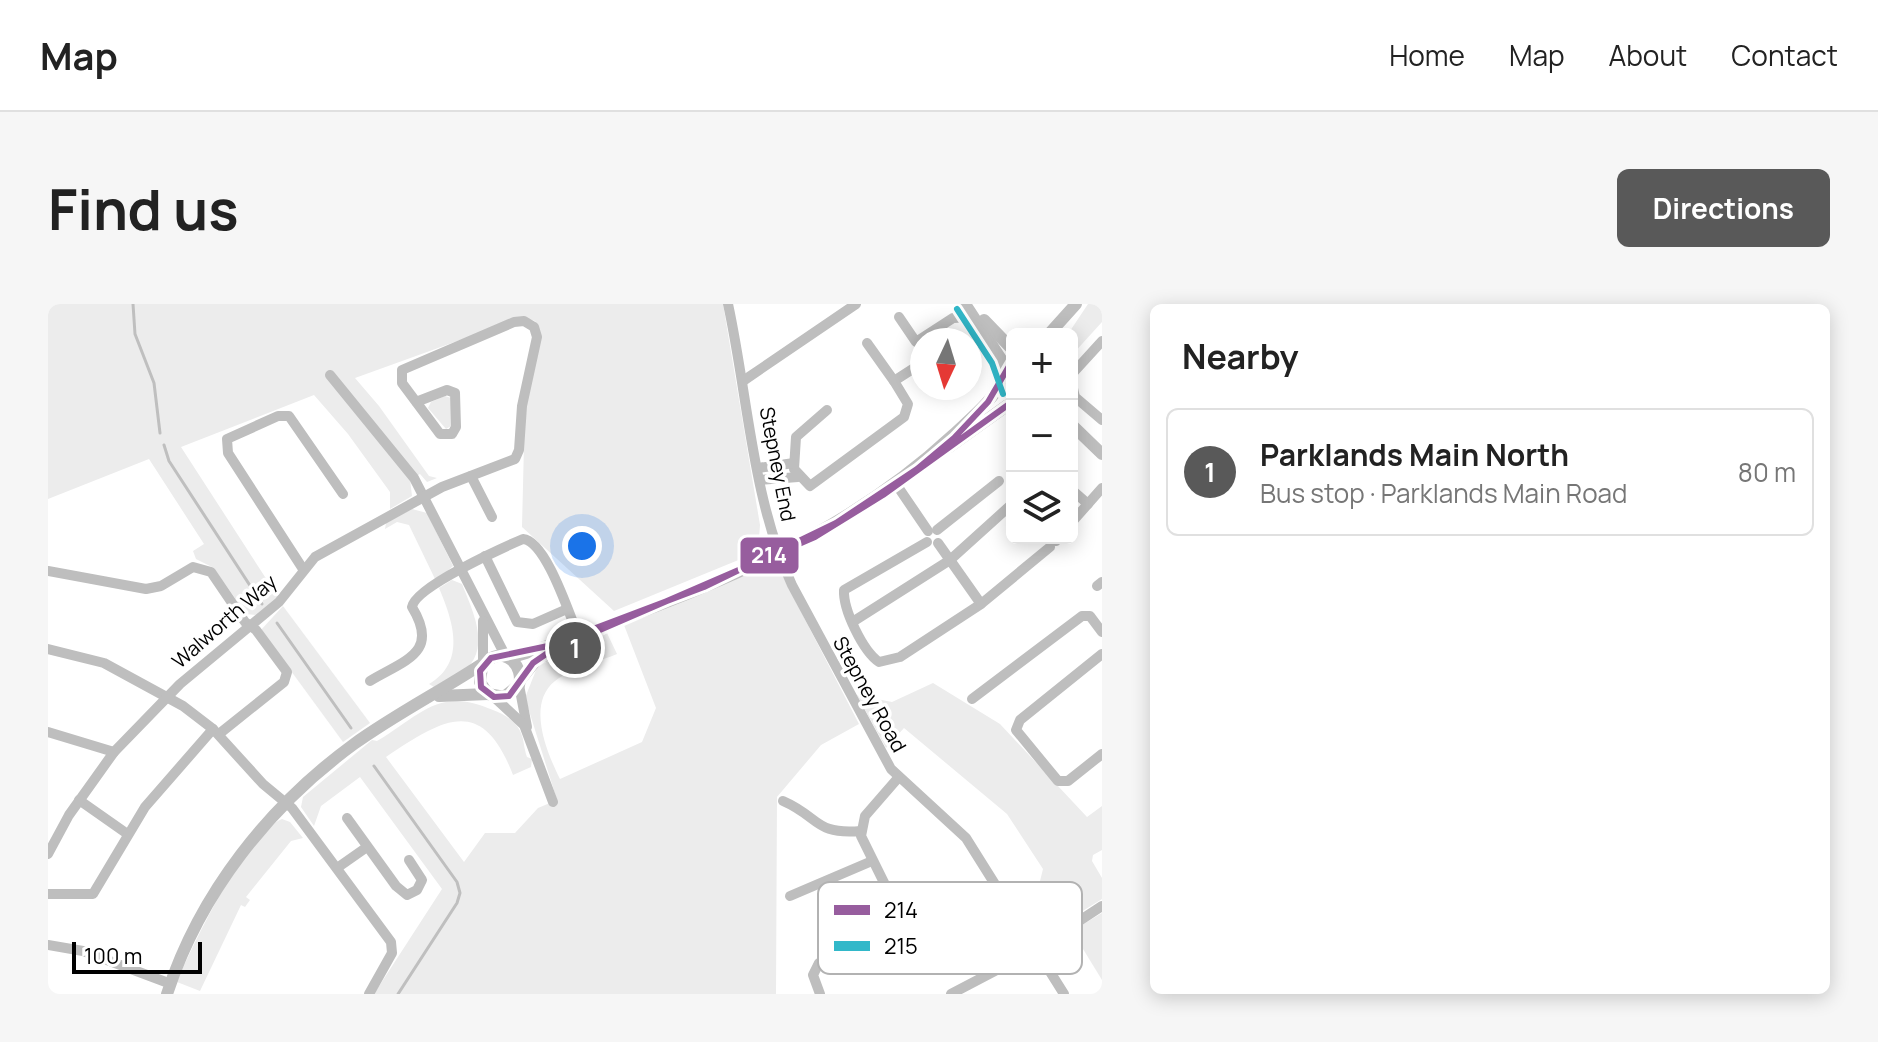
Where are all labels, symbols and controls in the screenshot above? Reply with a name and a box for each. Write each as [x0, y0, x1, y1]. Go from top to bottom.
text: Map [40, 29, 118, 81]
text: Home [1389, 36, 1465, 74]
text: Map [1509, 36, 1565, 74]
text: About [1609, 36, 1687, 74]
text: Contact [1731, 36, 1838, 74]
button: Directions [1617, 169, 1830, 247]
text: Find us [48, 170, 239, 247]
north arrow [910, 328, 982, 400]
map controls [1006, 328, 1078, 544]
button: + [1006, 328, 1078, 400]
text: Nearby [1182, 333, 1298, 379]
button: − [1006, 400, 1078, 472]
street label: Stepney End [754, 404, 802, 524]
text: Parklands Main North [1260, 434, 1569, 475]
text: 1 [1204, 454, 1216, 490]
text: 80 m [1738, 454, 1796, 490]
button: layers [1006, 472, 1078, 544]
text: Bus stop · Parklands Main Road [1260, 475, 1627, 511]
your location [562, 526, 602, 566]
line badge: 214 [739, 536, 800, 575]
text: 214 [751, 540, 787, 570]
street label: Walworth Way [166, 568, 282, 674]
pin: 1 [549, 618, 601, 678]
street label: Stepney Road [827, 631, 913, 757]
legend [818, 882, 1082, 974]
text: 214 [884, 895, 918, 925]
text: 215 [884, 931, 918, 961]
scale bar [72, 938, 202, 974]
text: 100 m [84, 941, 142, 971]

